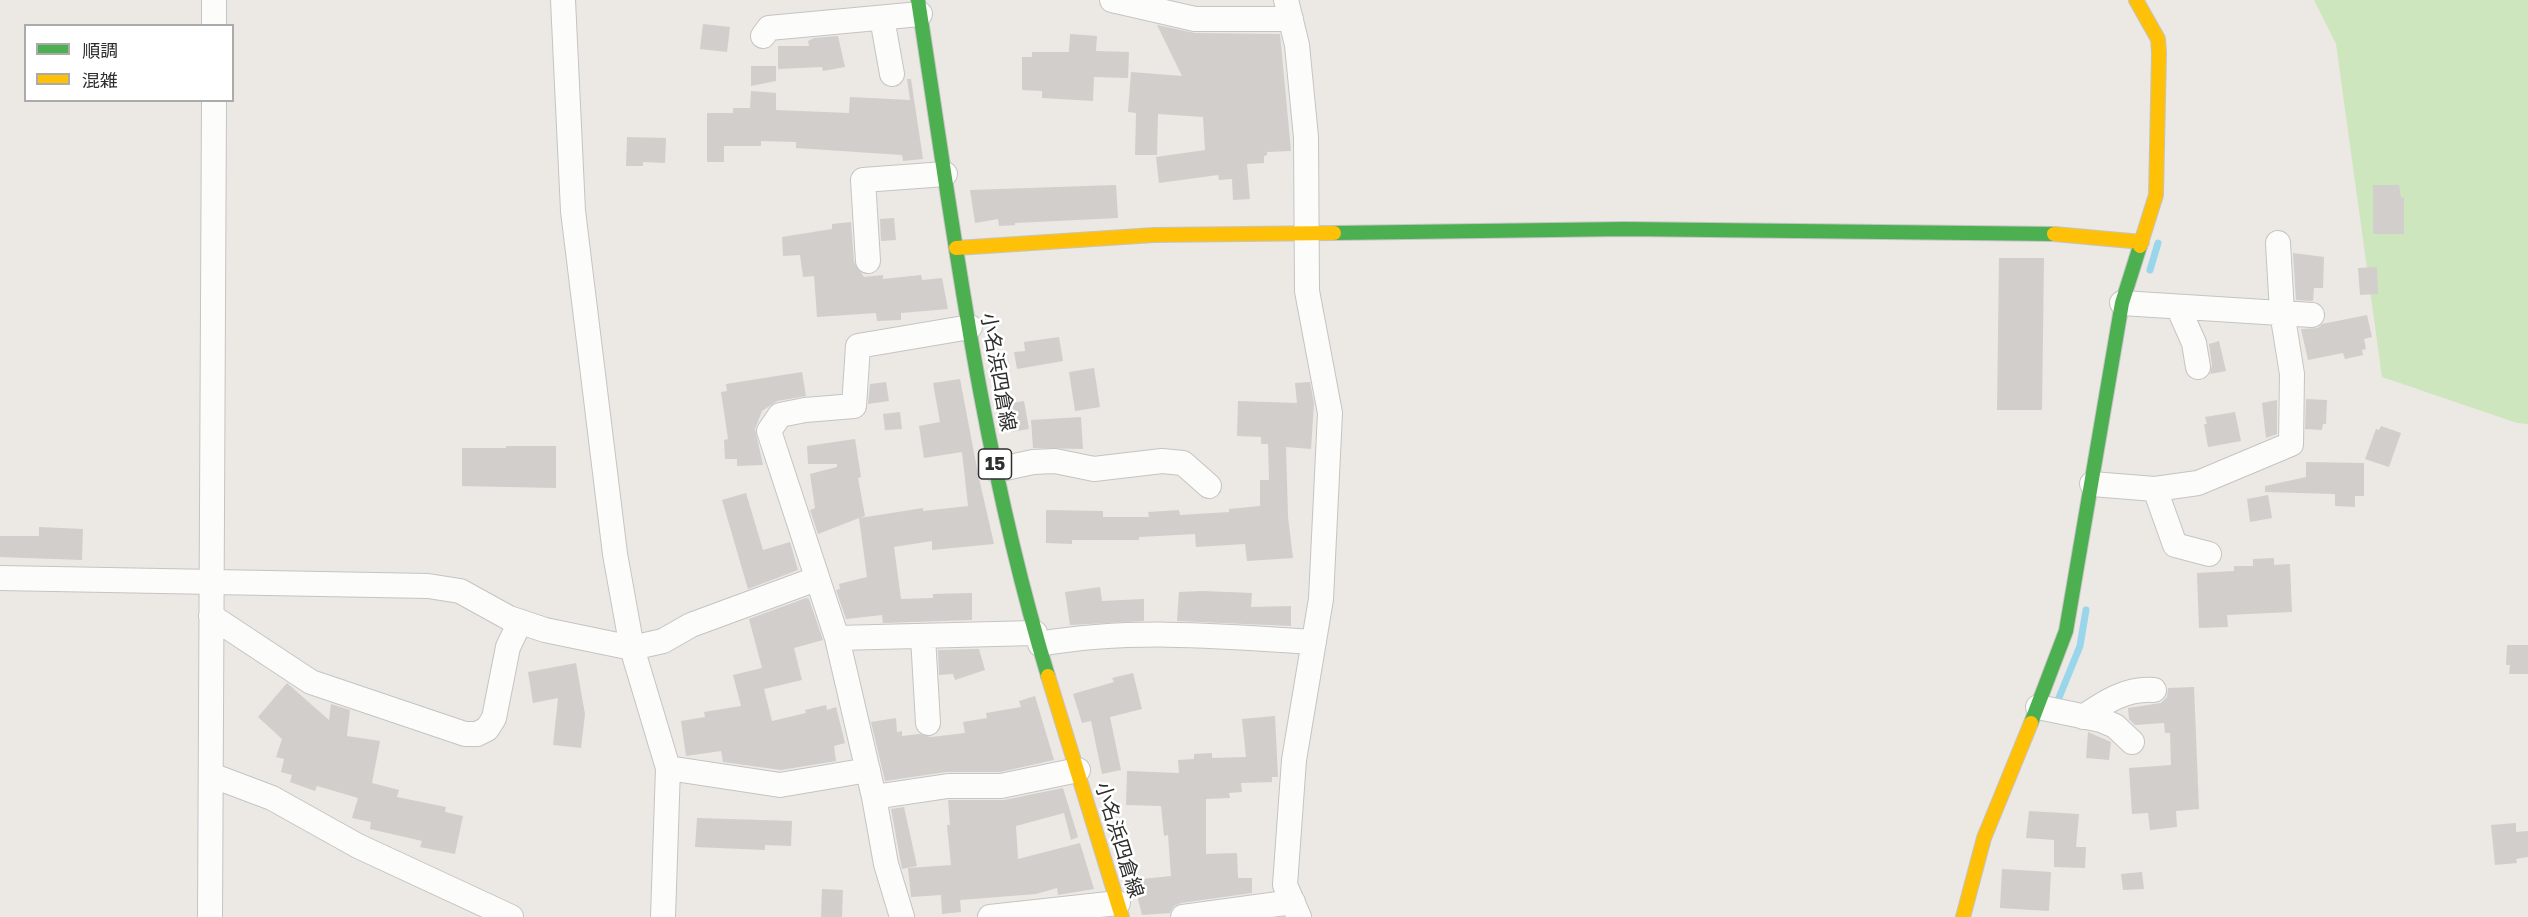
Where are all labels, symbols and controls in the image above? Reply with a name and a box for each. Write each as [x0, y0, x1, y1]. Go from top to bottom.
legend [24, 24, 234, 102]
text: 順調 [82, 39, 118, 61]
text: 混雑 [82, 69, 118, 91]
street label: 小名浜四倉線 [976, 311, 1020, 433]
road number: 15 [978, 449, 1012, 479]
street label: 小名浜四倉線 [1090, 779, 1148, 901]

